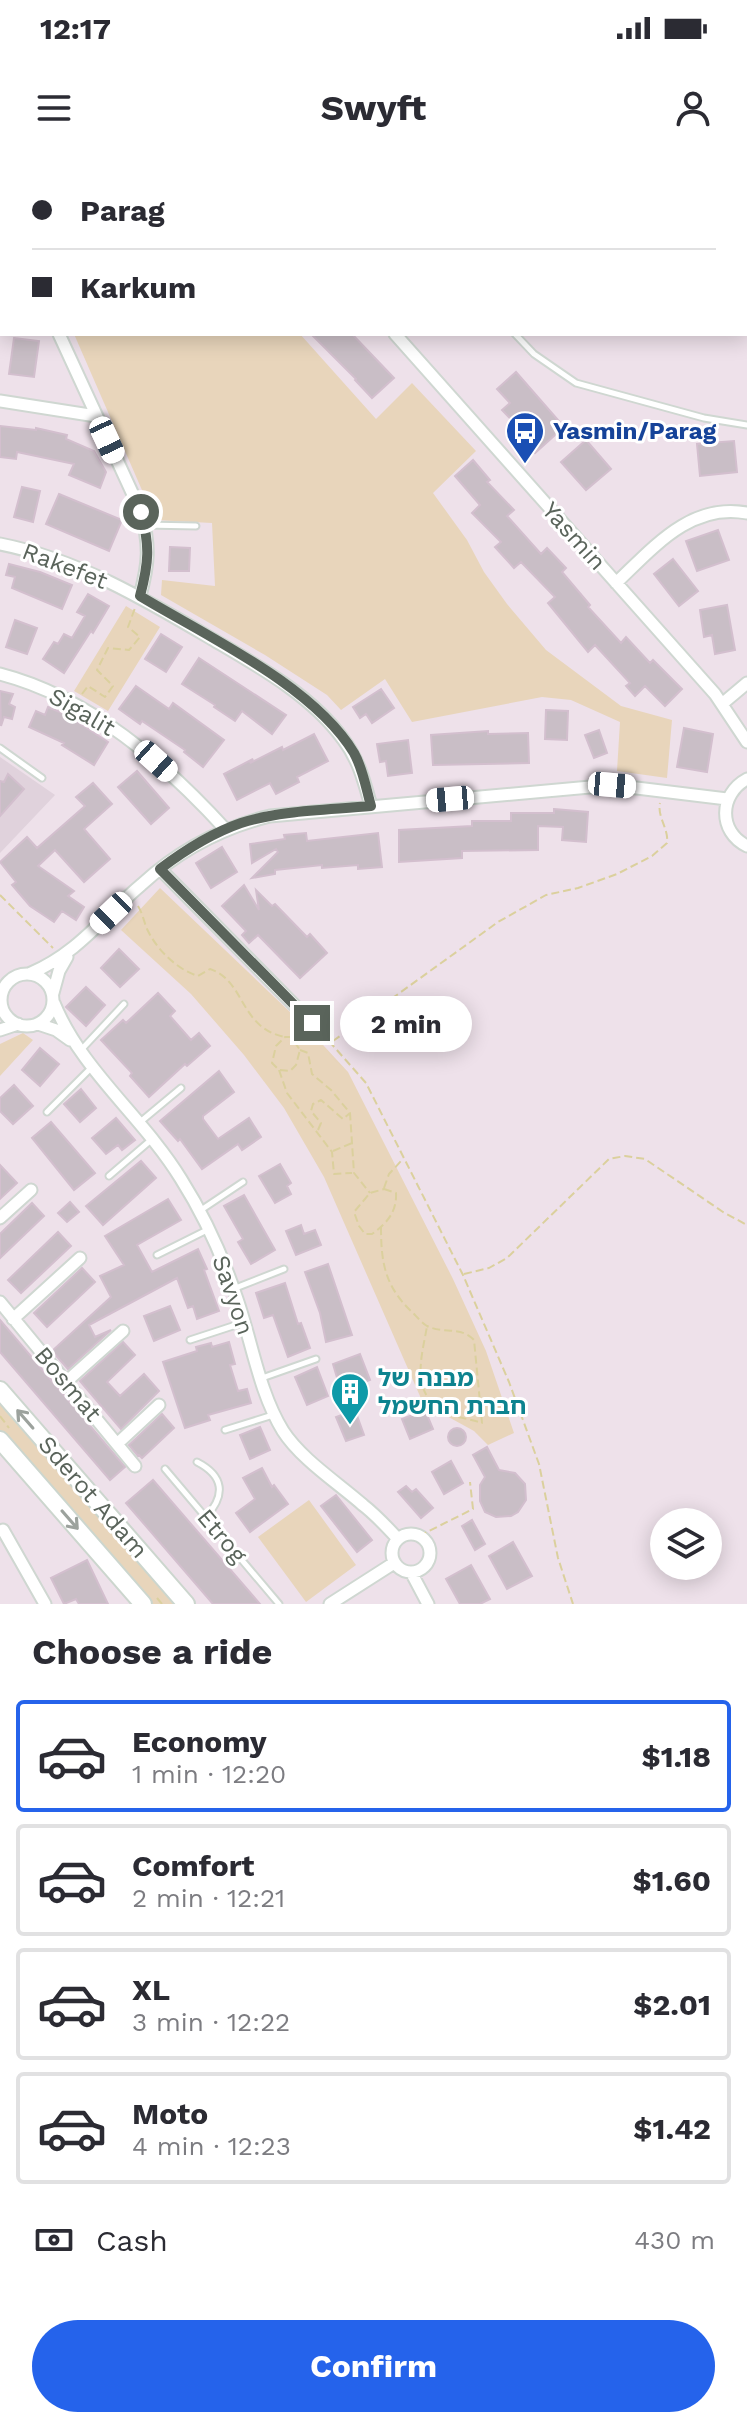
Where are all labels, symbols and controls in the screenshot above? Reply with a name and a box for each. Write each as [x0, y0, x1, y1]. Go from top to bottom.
text: 12:17 [40, 11, 111, 46]
icon: menu [32, 86, 76, 130]
icon: person [671, 86, 715, 130]
text: Swyft [321, 87, 426, 129]
text: Parag [80, 193, 164, 228]
text: Karkum [80, 270, 196, 305]
bus stop icon: Yasmin/Parag [504, 410, 546, 465]
car [86, 413, 128, 467]
place label: Yasmin/Parag [553, 417, 717, 445]
route start [123, 494, 159, 530]
street label: Yasmin [536, 496, 612, 576]
street label: Rakefet [18, 537, 112, 595]
street label: Sigalit [44, 682, 120, 742]
car [130, 736, 182, 786]
car [587, 771, 637, 799]
car [425, 785, 475, 813]
car [85, 888, 137, 938]
callout: 2 min [340, 995, 472, 1051]
route end [294, 1005, 330, 1041]
text: 2 min [370, 1009, 442, 1039]
street label: Savyon [206, 1251, 260, 1339]
street label: Bosmat [29, 1341, 107, 1427]
place label: מבנה של חברת החשמל [378, 1364, 527, 1420]
building icon: מבנה של חברת החשמל [329, 1371, 371, 1426]
one-way arrow [16, 1409, 34, 1429]
street label: Sderot Adam [32, 1430, 154, 1564]
street label: Etrog [192, 1503, 253, 1569]
map controls [650, 1508, 722, 1580]
button: layers [650, 1508, 722, 1580]
one-way arrow [60, 1510, 78, 1530]
text: Choose a ride [32, 1631, 272, 1673]
icon: car [36, 1720, 108, 1792]
text: Economy [132, 1724, 267, 1759]
text: $1.18 [641, 1739, 711, 1774]
text: 1 min · 12:20 [132, 1759, 286, 1789]
icon: car [36, 1844, 108, 1916]
text: Comfort [132, 1848, 254, 1883]
text: $1.60 [633, 1863, 711, 1898]
text: 2 min · 12:21 [132, 1883, 285, 1913]
icon: car [36, 1968, 108, 2040]
text: XL [132, 1972, 170, 2007]
text: $2.01 [633, 1987, 711, 2022]
text: 3 min · 12:22 [132, 2007, 290, 2037]
icon: car [36, 2092, 108, 2164]
text: Moto [132, 2096, 208, 2131]
text: $1.42 [633, 2111, 711, 2146]
text: 4 min · 12:23 [132, 2131, 291, 2161]
icon: cash [32, 2218, 76, 2262]
text: Cash [96, 2223, 168, 2258]
text: 430 m [634, 2225, 715, 2255]
button: Confirm [32, 2320, 715, 2412]

